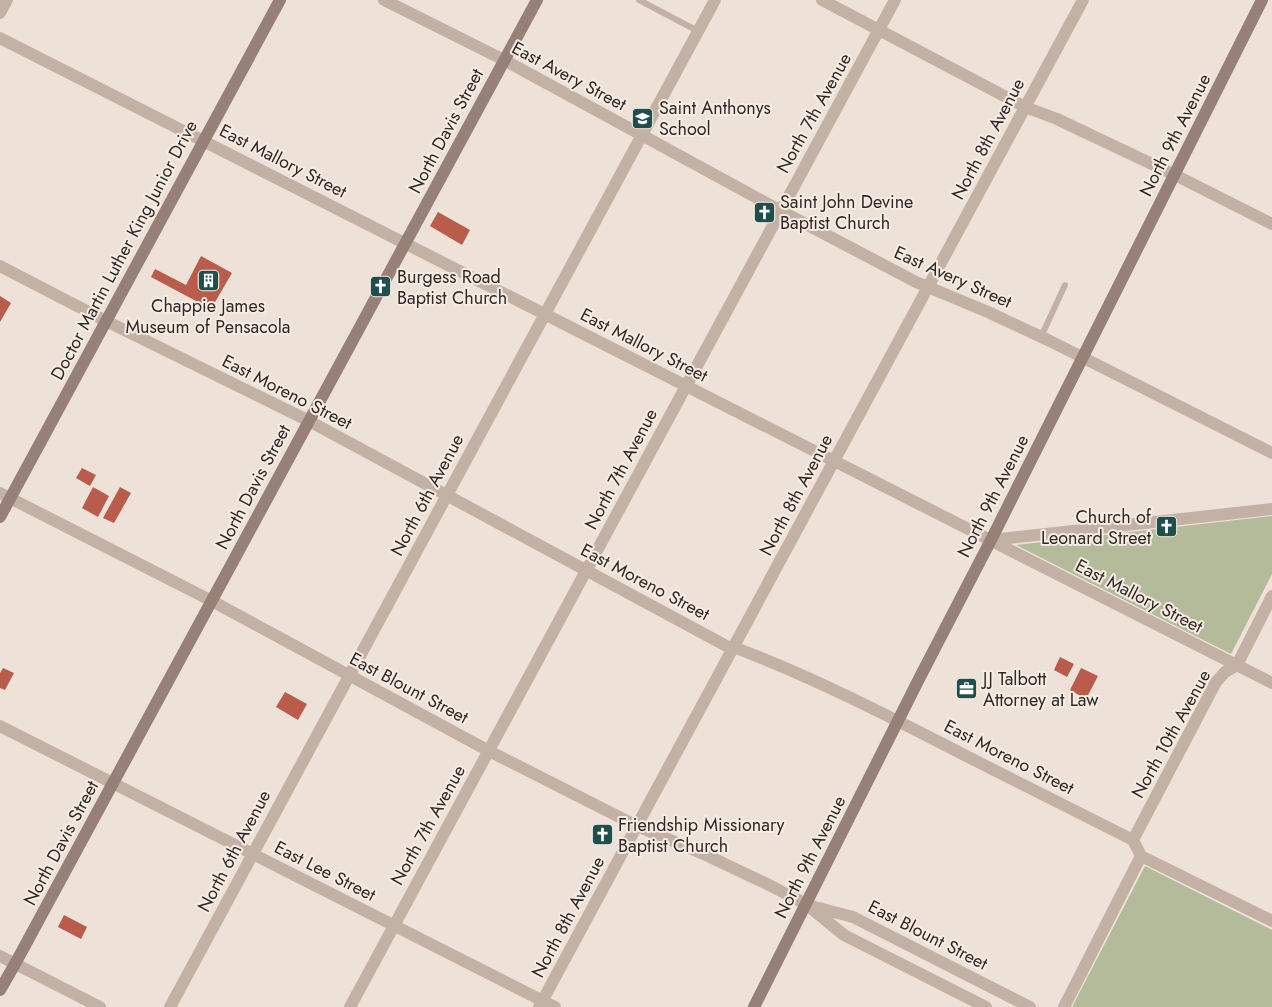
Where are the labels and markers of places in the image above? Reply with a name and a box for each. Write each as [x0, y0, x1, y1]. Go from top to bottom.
place label: Saint Anthonys School [659, 95, 771, 142]
school or university icon: Saint Anthonys School [631, 106, 655, 130]
place label: Saint John Devine Baptist Church [780, 189, 913, 236]
church icon: Saint John Devine Baptist Church [752, 200, 776, 224]
place label: Burgess Road Baptist Church [397, 264, 507, 311]
building icon: Chappie James Museum of Pensacola [196, 269, 220, 293]
church icon: Burgess Road Baptist Church [369, 275, 393, 299]
place label: Chappie James Museum of Pensacola [125, 293, 291, 340]
place label: Church of Leonard Street [1041, 504, 1152, 551]
church icon: Church of Leonard Street [1155, 515, 1179, 539]
place label: JJ Talbott Attorney at Law [981, 666, 1099, 713]
office icon: JJ Talbott Attorney at Law [955, 677, 979, 701]
place label: Friendship Missionary Baptist Church [618, 812, 785, 859]
church icon: Friendship Missionary Baptist Church [590, 823, 614, 847]

